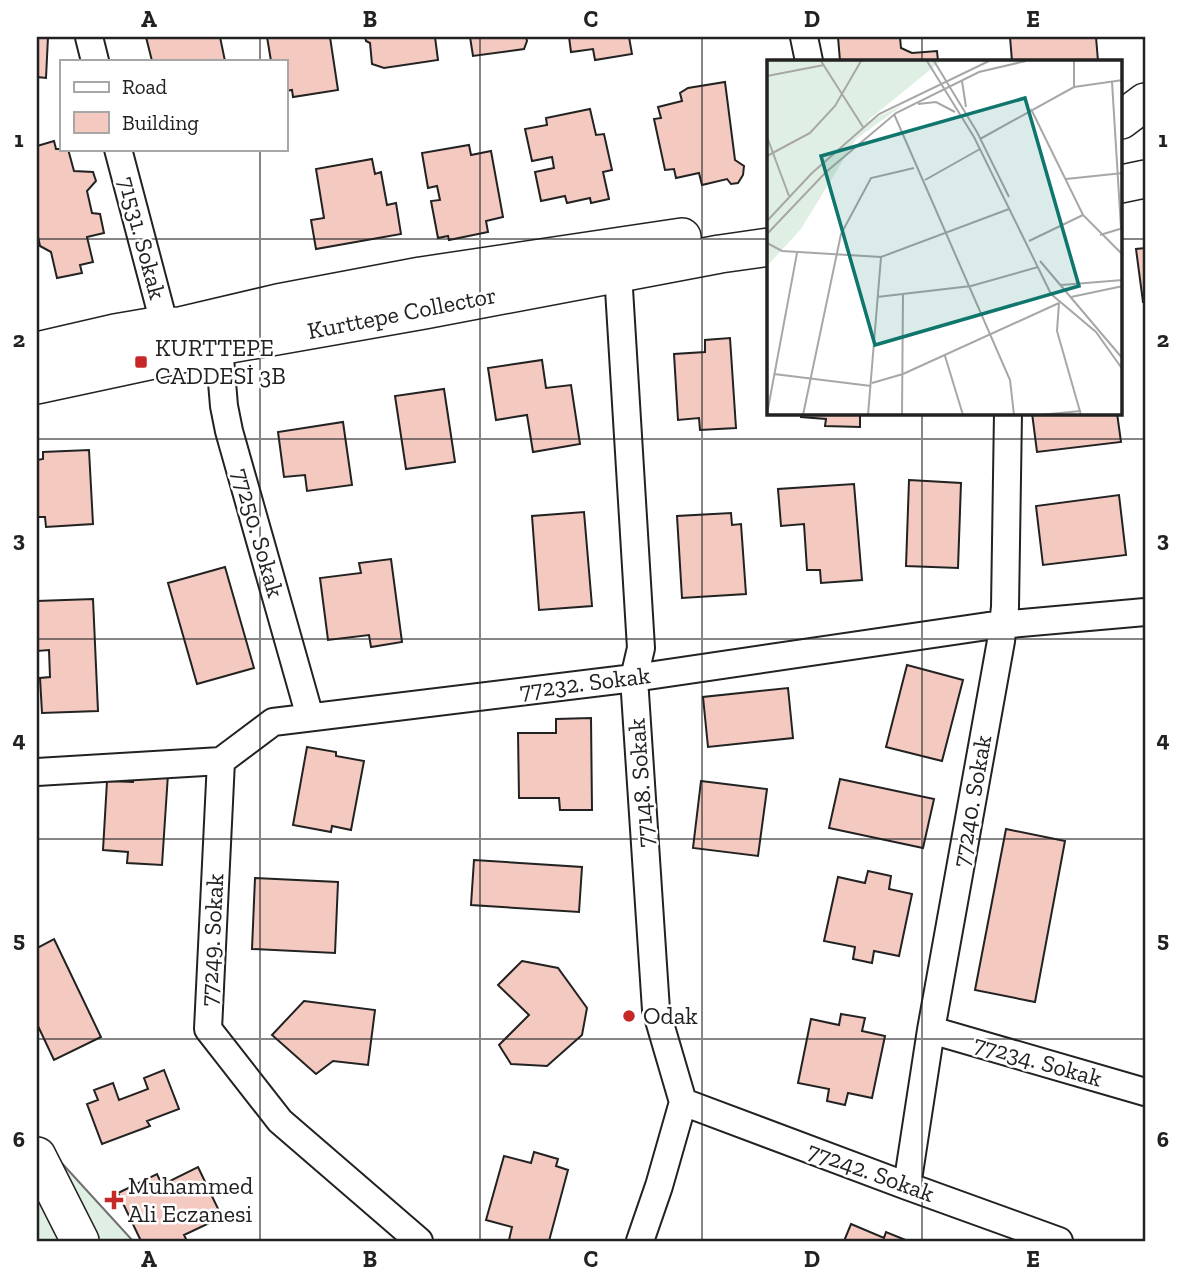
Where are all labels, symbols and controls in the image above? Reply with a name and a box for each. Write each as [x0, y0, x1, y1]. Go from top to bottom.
text: A [141, 5, 157, 33]
text: B [363, 5, 377, 33]
text: C [584, 5, 598, 33]
text: D [804, 5, 820, 33]
text: E [1026, 5, 1040, 33]
legend [60, 60, 287, 150]
inset map [767, 60, 1122, 415]
text: Road [122, 74, 168, 99]
text: Building [122, 110, 199, 135]
text: 1 [14, 125, 24, 153]
text: 1 [1158, 125, 1168, 153]
street label: 71531. Sokak [112, 173, 173, 303]
street label: Kurttepe Collector [305, 280, 499, 345]
text: 2 [13, 325, 25, 353]
text: 2 [1157, 325, 1169, 353]
place label: KURTTEPE CADDESİ 3B [155, 333, 286, 390]
marker: KURTTEPE CADDESİ 3B [133, 354, 149, 370]
street label: 77250. Sokak [226, 465, 291, 601]
text: 3 [13, 525, 25, 553]
text: 3 [1157, 525, 1169, 553]
street label: 77232. Sokak [518, 660, 652, 705]
street label: 77148. Sokak [621, 717, 659, 849]
text: 4 [12, 725, 26, 753]
text: 4 [1156, 725, 1170, 753]
street label: 77240. Sokak [946, 732, 997, 869]
street label: 77249. Sokak [194, 872, 229, 1007]
text: 5 [13, 925, 25, 953]
text: 5 [1157, 925, 1169, 953]
place label: Odak [643, 1001, 698, 1030]
marker: Odak [621, 1008, 637, 1024]
street label: 77234. Sokak [971, 1028, 1106, 1093]
text: 6 [13, 1125, 25, 1153]
text: 6 [1157, 1125, 1169, 1153]
street label: 77242. Sokak [804, 1135, 939, 1208]
place label: Muhammed Ali Eczanesi [128, 1171, 253, 1228]
marker: Muhammed Ali Eczanesi [106, 1192, 122, 1208]
text: A [141, 1245, 157, 1273]
text: B [363, 1245, 377, 1273]
text: C [584, 1245, 598, 1273]
text: D [804, 1245, 820, 1273]
text: E [1026, 1245, 1040, 1273]

